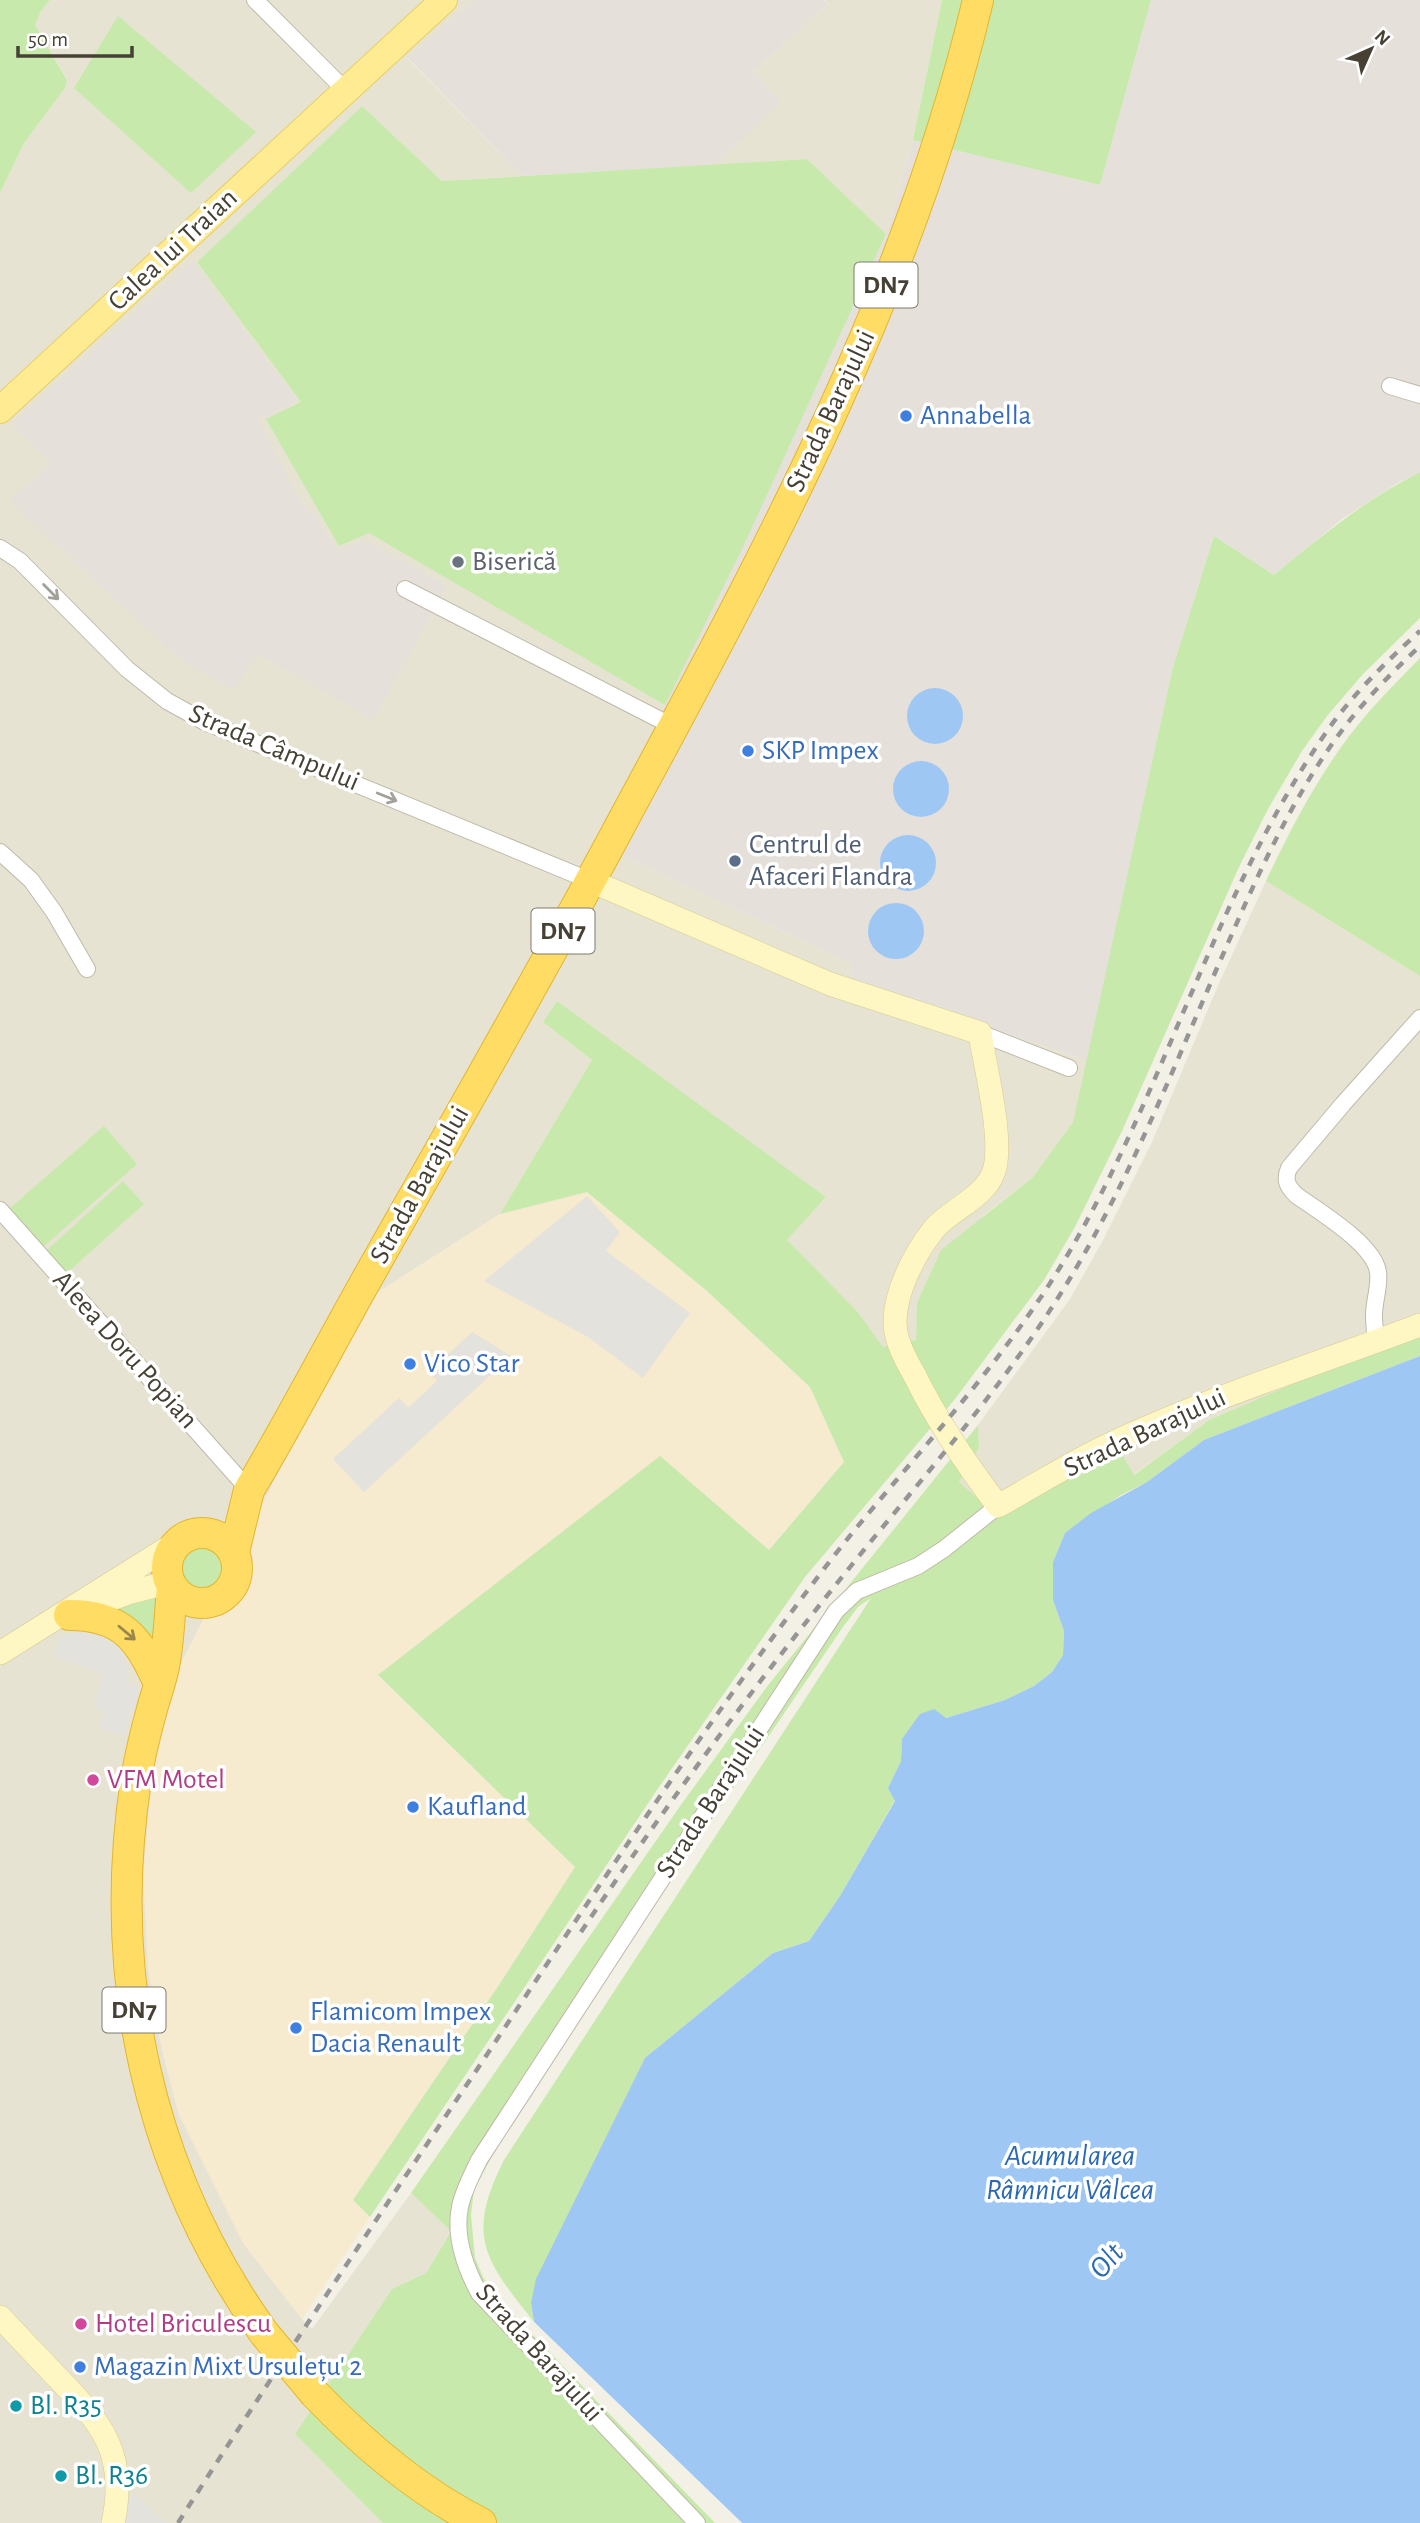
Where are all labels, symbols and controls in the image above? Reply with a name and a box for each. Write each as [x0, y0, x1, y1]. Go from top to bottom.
scale bar [18, 14, 131, 58]
north arrow [1336, 14, 1406, 84]
text: N [1371, 27, 1393, 49]
text: 50 m [28, 29, 68, 50]
street label: Calea lui Traian [103, 184, 243, 316]
road number: DN7 [854, 262, 917, 308]
street label: Strada Barajului [781, 326, 881, 496]
place label: Annabella [920, 402, 1032, 430]
marker: Annabella [898, 408, 914, 424]
place label: Biserică [472, 548, 556, 576]
marker: Biserică [450, 554, 466, 570]
one-way arrow [43, 584, 60, 601]
street label: Strada Câmpului [185, 700, 363, 796]
place label: SKP Impex [762, 737, 879, 765]
marker: SKP Impex [740, 743, 756, 759]
one-way arrow [376, 791, 397, 804]
place label: Centrul de Afaceri Flandra [749, 831, 913, 891]
marker: Centrul de Afaceri Flandra [727, 853, 743, 869]
road number: DN7 [532, 908, 594, 954]
street label: Strada Barajului [365, 1102, 475, 1268]
street label: Aleea Doru Popian [47, 1266, 203, 1434]
place label: Vico Star [424, 1350, 520, 1378]
marker: Vico Star [402, 1356, 418, 1372]
street label: Strada Barajului [1060, 1383, 1230, 1483]
one-way arrow [117, 1625, 135, 1640]
street label: Strada Barajului [652, 1721, 770, 1883]
place label: VFM Motel [107, 1766, 225, 1794]
marker: VFM Motel [85, 1772, 101, 1788]
place label: Kaufland [427, 1793, 527, 1821]
marker: Kaufland [405, 1799, 421, 1815]
road number: DN7 [102, 1988, 166, 2033]
place label: Flamicom Impex Dacia Renault [310, 1998, 491, 2058]
marker: Flamicom Impex Dacia Renault [288, 2020, 304, 2036]
water label: Acumularea Râmnicu Vâlcea [986, 2141, 1154, 2205]
water label: Olt [1084, 2238, 1130, 2284]
street label: Strada Barajului [470, 2279, 608, 2427]
place label: Hotel Briculescu [95, 2310, 271, 2338]
marker: Hotel Briculescu [73, 2316, 89, 2332]
place label: Magazin Mixt Ursulețu' 2 [94, 2353, 362, 2382]
marker: Magazin Mixt Ursulețu' 2 [72, 2359, 88, 2375]
place label: Bl. R35 [30, 2392, 102, 2420]
marker: Bl. R35 [8, 2398, 24, 2414]
place label: Bl. R36 [75, 2462, 148, 2490]
marker: Bl. R36 [53, 2468, 69, 2484]

